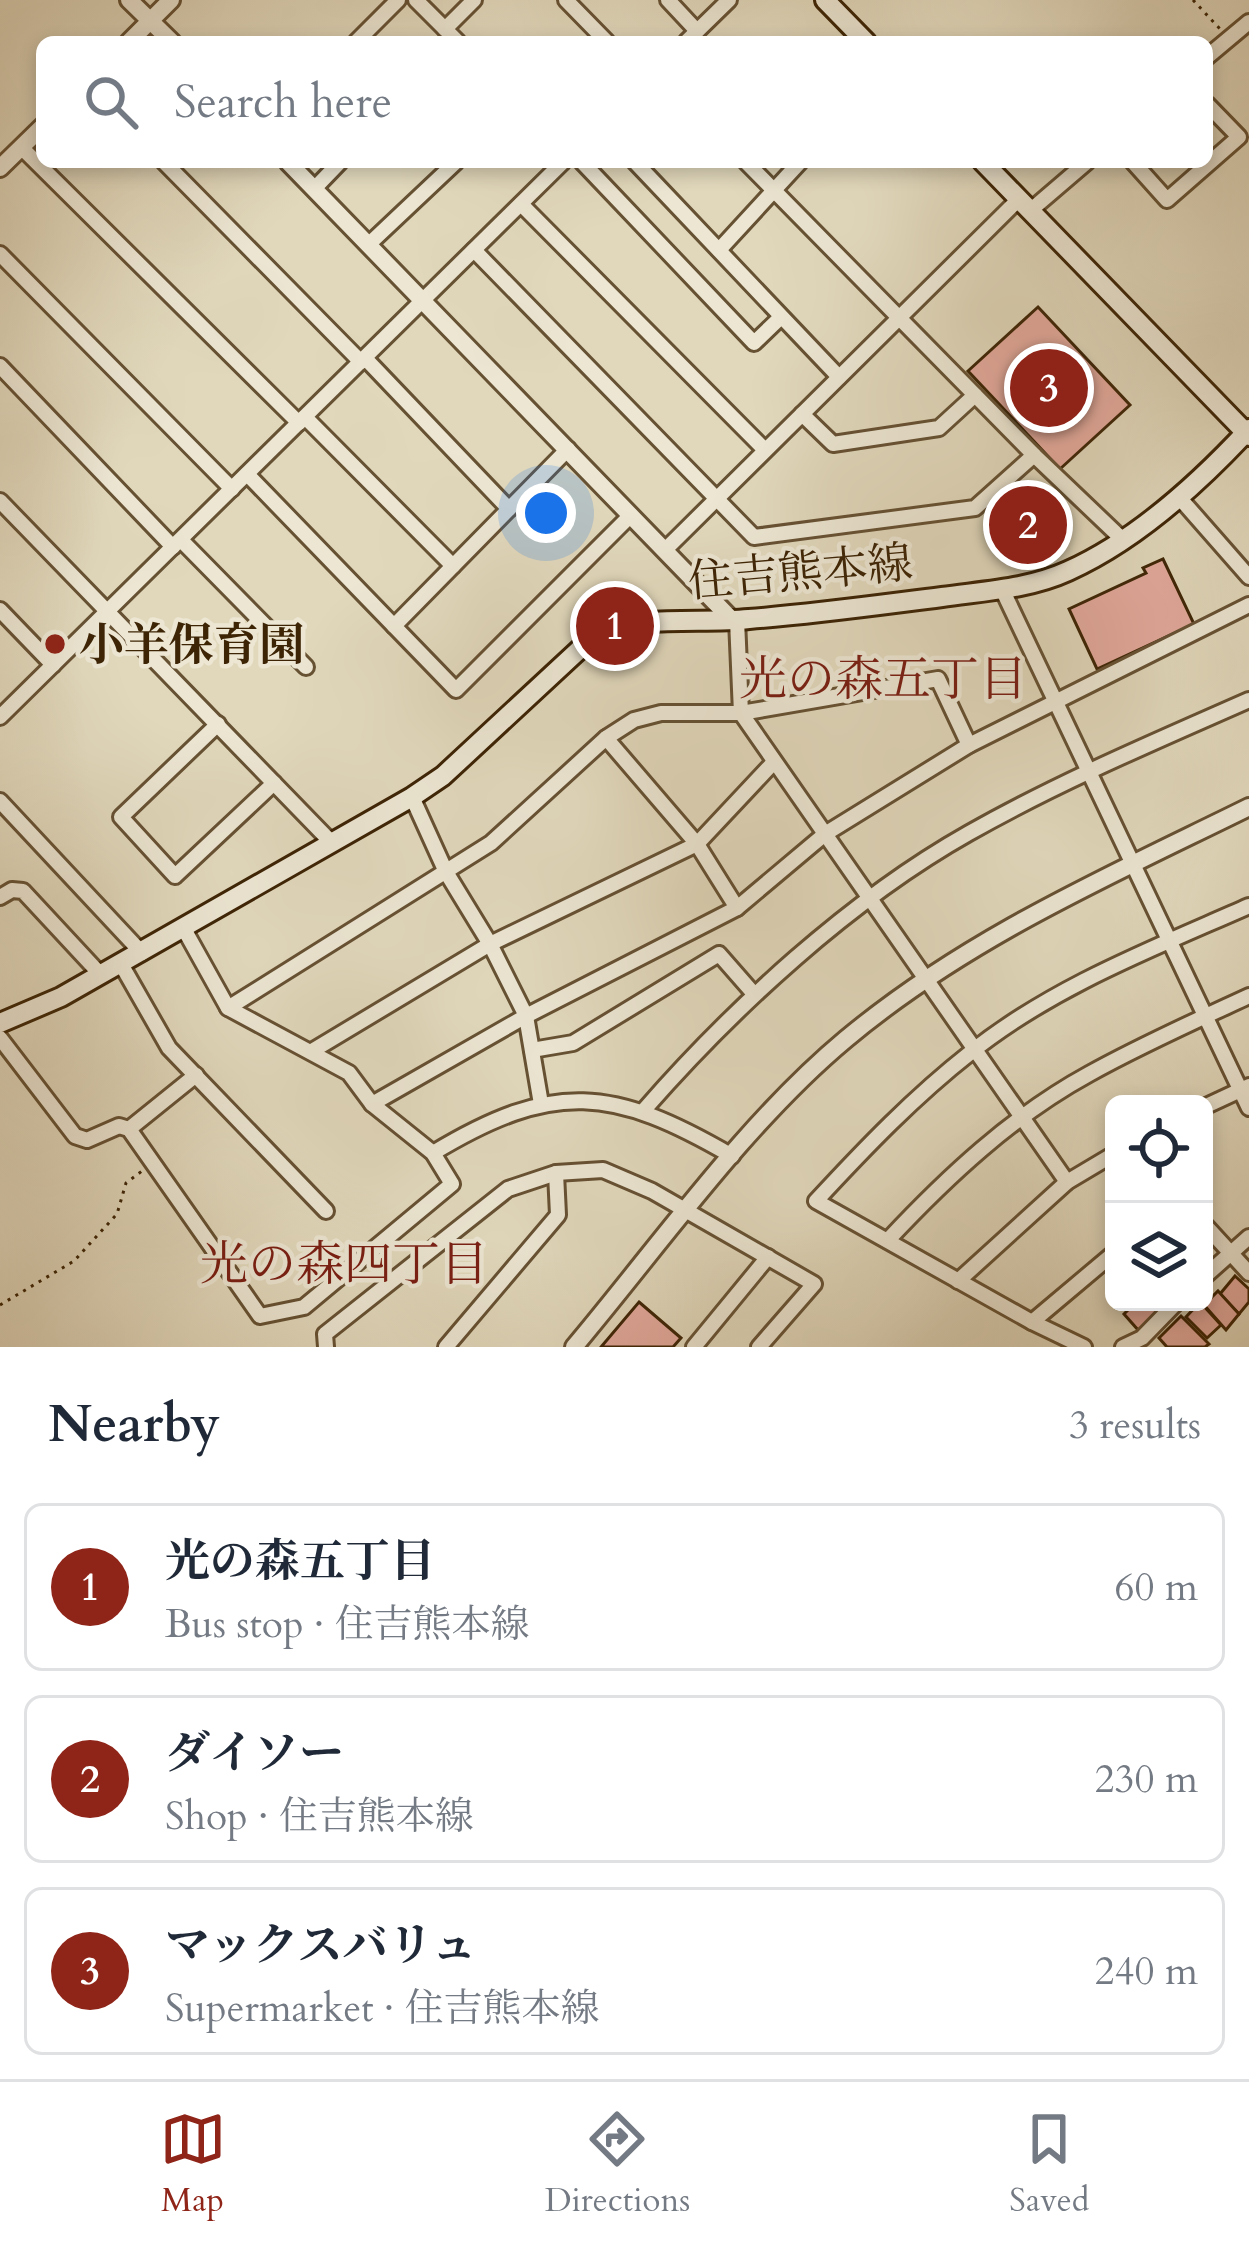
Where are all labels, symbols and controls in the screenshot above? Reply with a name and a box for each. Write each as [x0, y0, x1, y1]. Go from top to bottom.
search box [36, 36, 1213, 168]
icon: search [78, 69, 144, 135]
text: Search here [174, 72, 392, 133]
pin: 3 [1010, 343, 1088, 433]
pin: 2 [989, 480, 1067, 570]
your location [516, 483, 576, 543]
street label: 住吉熊本線 [685, 532, 915, 613]
pin: 1 [576, 581, 654, 671]
place label: 小羊保育園 [79, 615, 304, 676]
marker: 小羊保育園 [42, 631, 68, 657]
district label: 光の森五丁目 [739, 647, 1027, 712]
map controls [1105, 1095, 1213, 1311]
button: locate [1105, 1095, 1213, 1203]
button: layers [1105, 1203, 1213, 1311]
district label: 光の森四丁目 [200, 1232, 488, 1297]
text: Nearby [48, 1390, 220, 1460]
text: 3 results [1069, 1399, 1201, 1452]
text: 光の森五丁目 [165, 1531, 435, 1592]
text: 1 [80, 1561, 100, 1614]
text: 60 m [1115, 1561, 1198, 1614]
text: Bus stop · 住吉熊本線 [165, 1598, 529, 1651]
text: ダイソー [165, 1723, 344, 1784]
text: 2 [80, 1753, 100, 1806]
text: 230 m [1095, 1753, 1198, 1806]
text: Shop · 住吉熊本線 [165, 1790, 474, 1843]
text: マックスバリュ [165, 1915, 476, 1976]
text: 3 [80, 1945, 100, 1998]
text: 240 m [1095, 1945, 1198, 1998]
text: Supermarket · 住吉熊本線 [165, 1982, 599, 2035]
tab: Map [160, 2106, 226, 2223]
tab: Directions [545, 2106, 690, 2223]
tab: Saved [1009, 2106, 1089, 2223]

